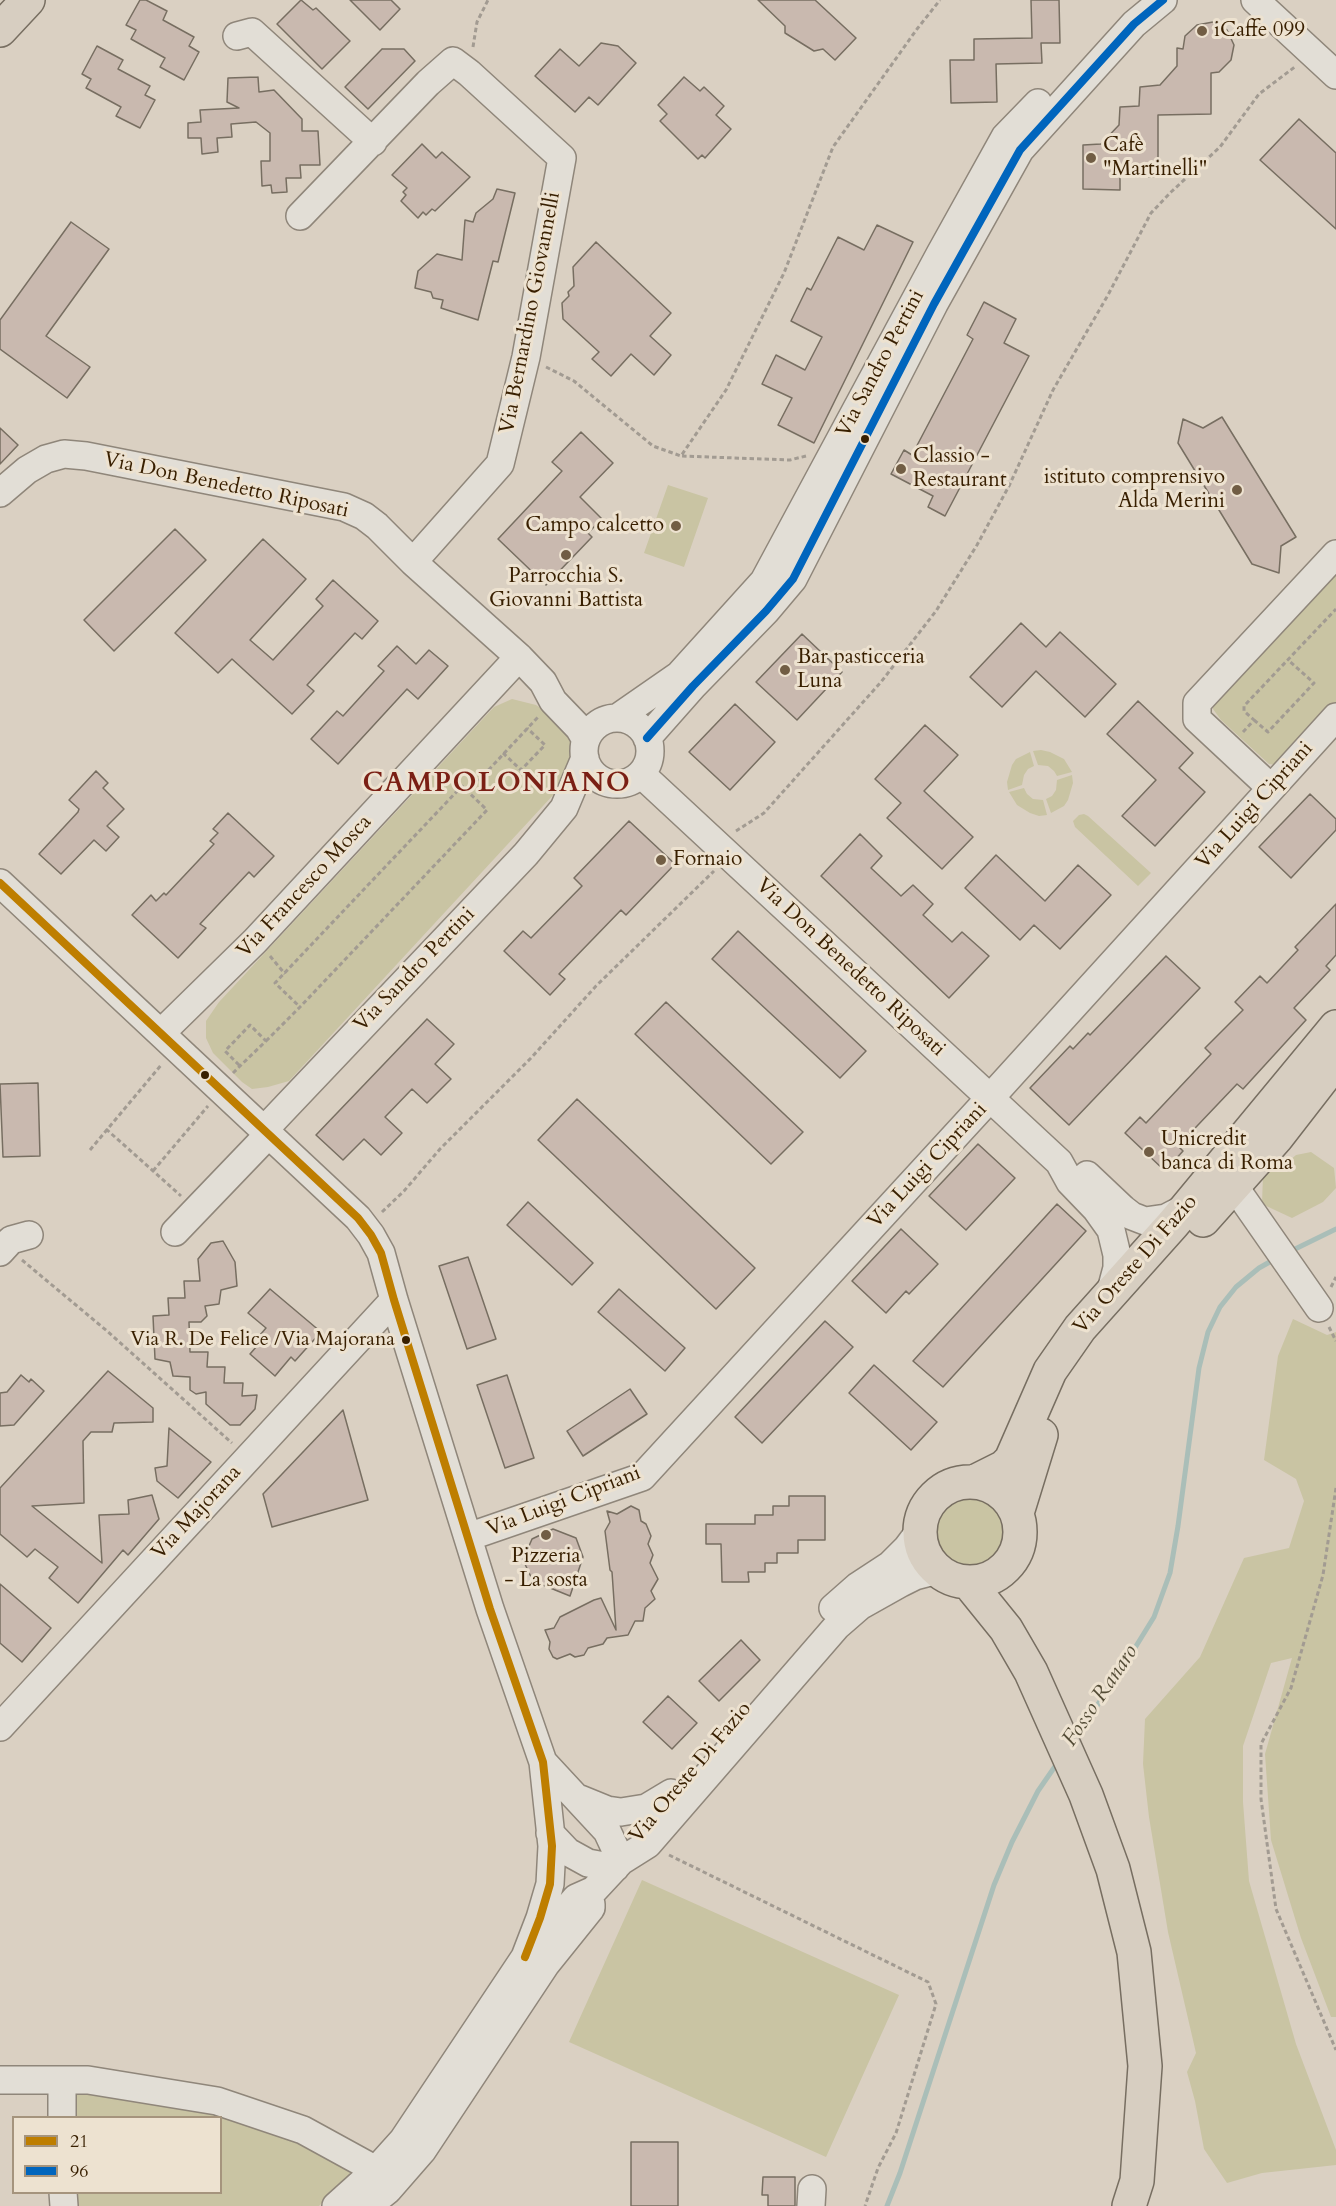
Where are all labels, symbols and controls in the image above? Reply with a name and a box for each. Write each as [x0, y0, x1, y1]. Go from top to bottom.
place label: iCaffe 099 [1214, 18, 1305, 44]
marker: iCaffe 099 [1195, 24, 1209, 38]
place label: Cafè "Martinelli" [1103, 133, 1207, 183]
marker: Cafè "Martinelli" [1084, 151, 1098, 165]
street label: Via Bernardino Giovannelli [495, 190, 567, 436]
street label: Via Sandro Pertini [832, 286, 930, 442]
unlabelled marker [859, 433, 871, 445]
place label: Classio - Restaurant [913, 444, 1007, 494]
street label: Via Don Benedetto Riposati [101, 448, 351, 524]
marker: Classio - Restaurant [894, 462, 908, 476]
place label: istituto comprensivo Alda Merini [1044, 465, 1225, 515]
marker: istituto comprensivo Alda Merini [1230, 483, 1244, 497]
place label: Campo calcetto [525, 513, 664, 539]
marker: Campo calcetto [669, 519, 683, 533]
marker: Parrocchia S. Giovanni Battista [559, 548, 573, 562]
place label: Parrocchia S. Giovanni Battista [489, 564, 643, 614]
place label: Bar pasticceria Luna [797, 645, 925, 695]
marker: Bar pasticceria Luna [778, 663, 792, 677]
street label: Via Luigi Cipriani [1191, 737, 1319, 875]
district label: CAMPOLONIANO [363, 769, 631, 801]
street label: Via Francesco Mosca [232, 810, 378, 964]
place label: Fornaio [673, 847, 742, 873]
marker: Fornaio [654, 853, 668, 867]
street label: Via Don Benedetto Riposati [750, 874, 950, 1062]
street label: Via Sandro Pertini [349, 902, 481, 1038]
unlabelled marker [199, 1069, 211, 1081]
street label: Via Luigi Cipriani [863, 1098, 993, 1234]
place label: Unicredit banca di Roma [1161, 1127, 1293, 1177]
marker: Unicredit banca di Roma [1142, 1145, 1156, 1159]
street label: Via Oreste Di Fazio [1069, 1190, 1203, 1340]
place label: Via R. De Felice /Via Majorana [130, 1328, 395, 1352]
marker: Via R. De Felice /Via Majorana [400, 1334, 412, 1346]
street label: Via Majorana [147, 1461, 247, 1565]
street label: Via Luigi Cipriani [483, 1461, 645, 1543]
marker: Pizzeria - La sosta [539, 1528, 553, 1542]
place label: Pizzeria - La sosta [504, 1544, 588, 1594]
water label: Fosso Ranaro [1057, 1640, 1145, 1752]
street label: Via Oreste Di Fazio [625, 1697, 757, 1849]
legend [12, 2116, 222, 2194]
text: 21 [70, 2129, 88, 2154]
text: 96 [70, 2159, 88, 2184]

